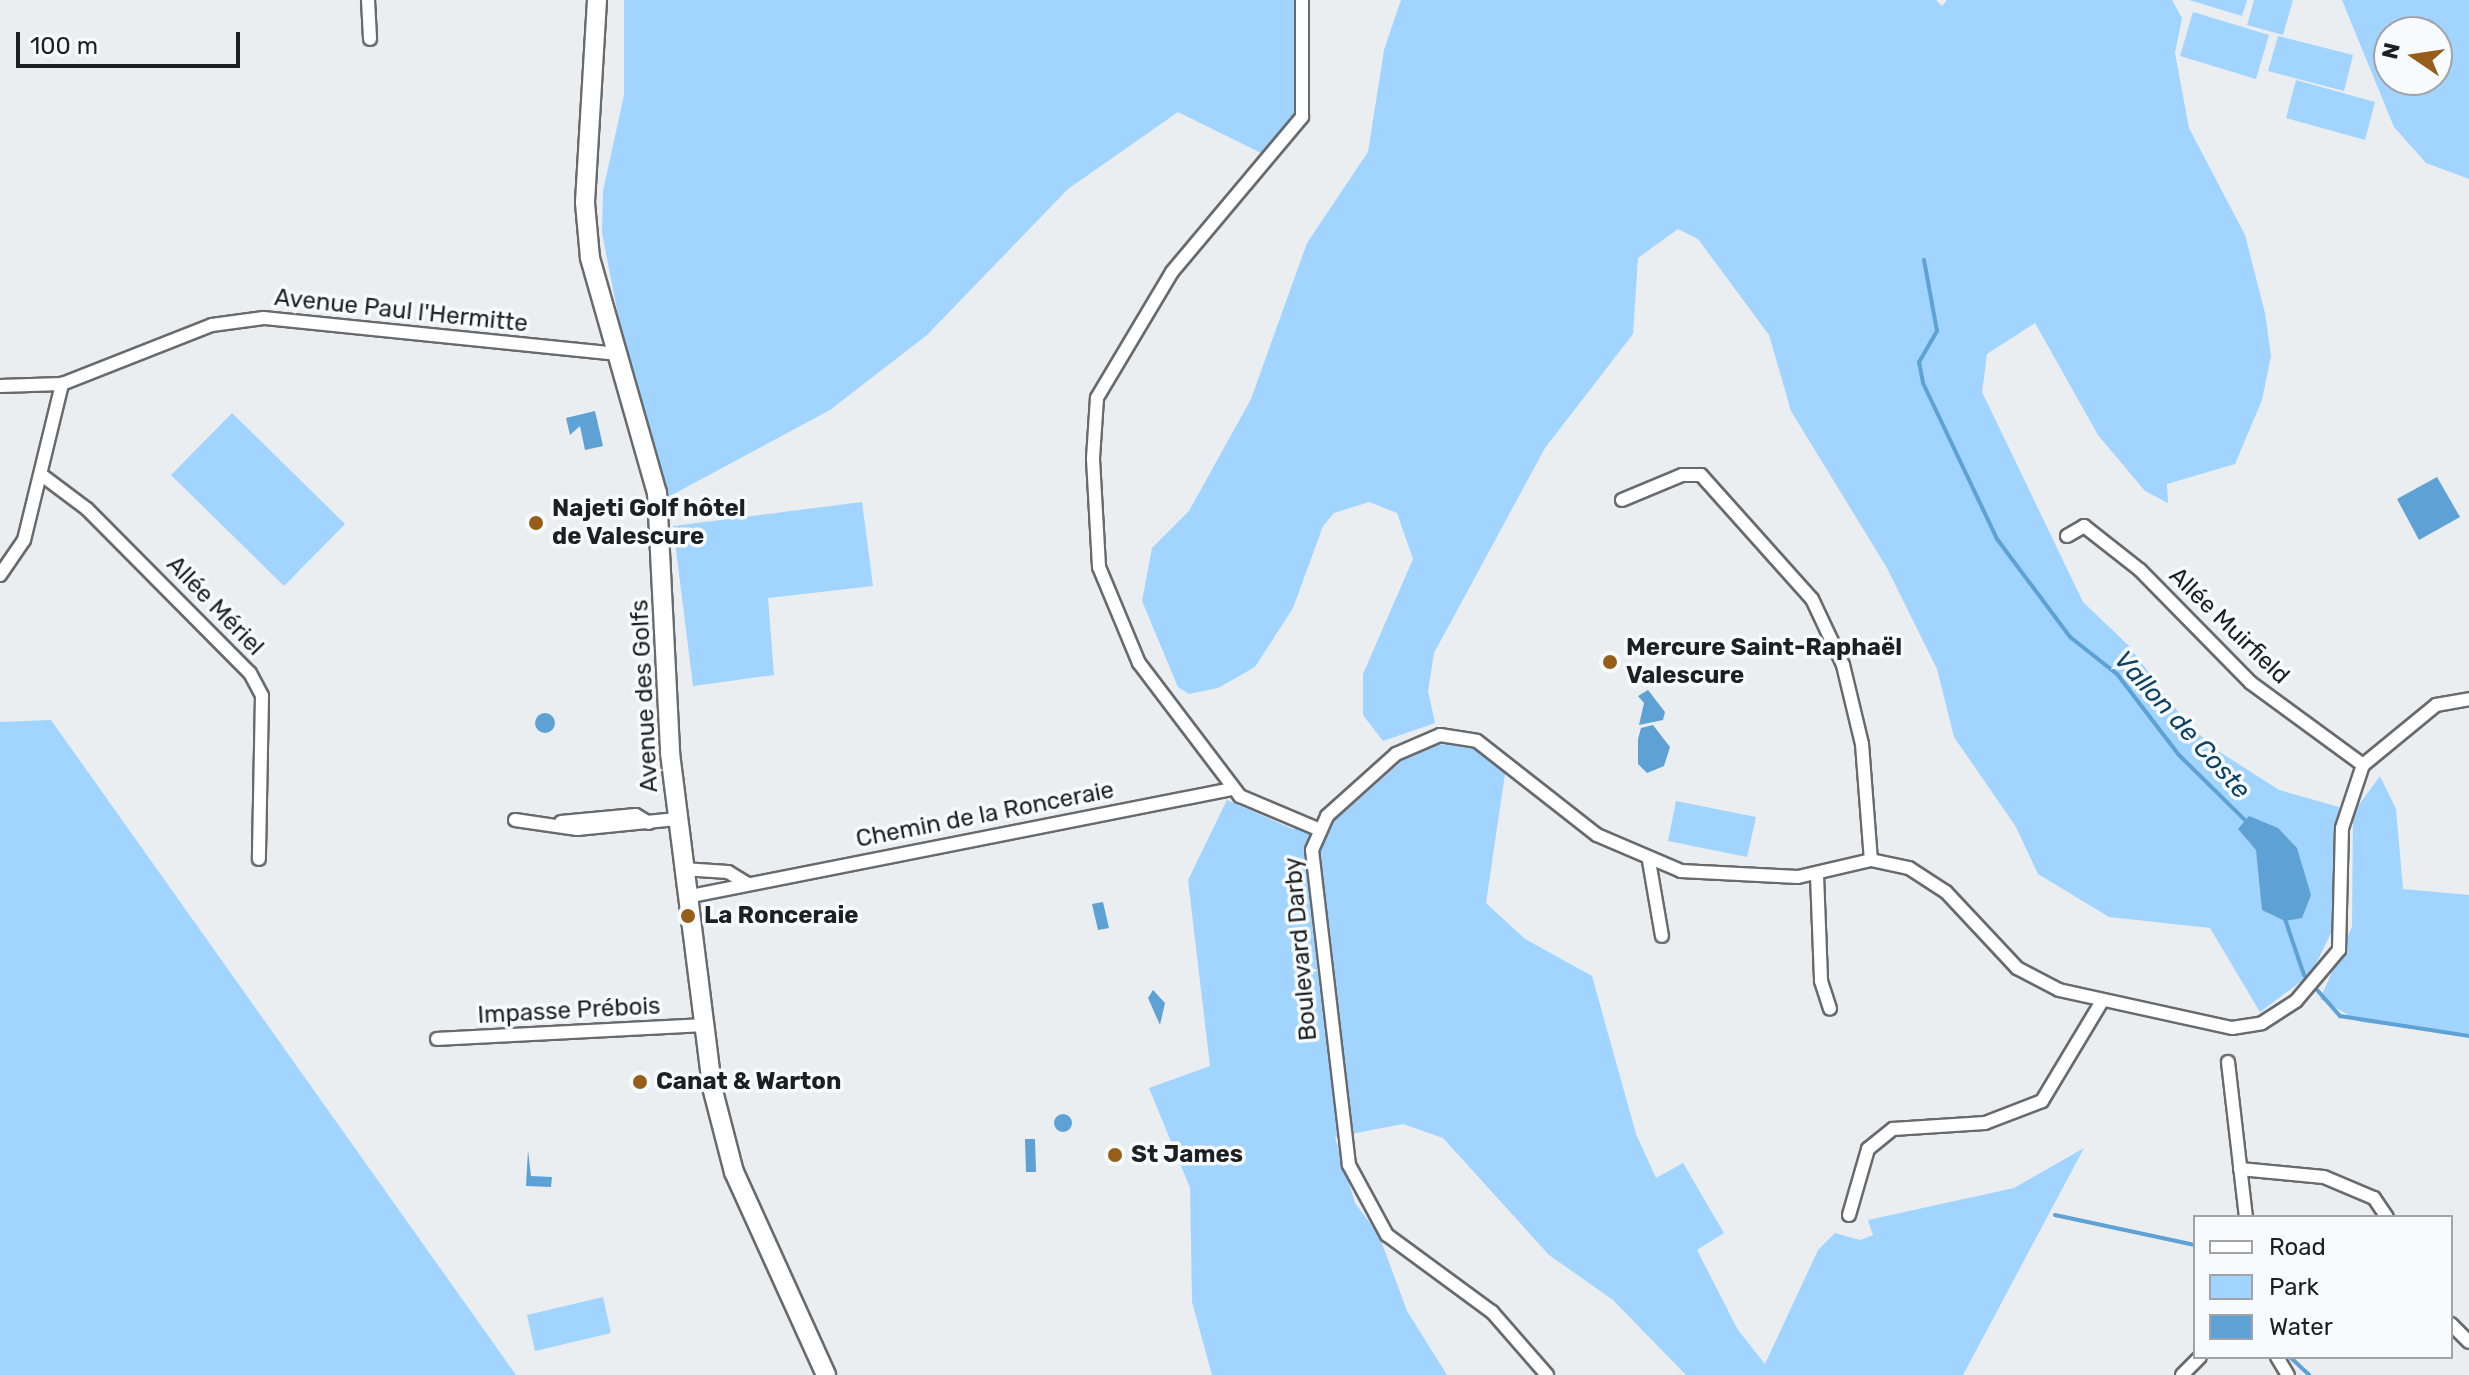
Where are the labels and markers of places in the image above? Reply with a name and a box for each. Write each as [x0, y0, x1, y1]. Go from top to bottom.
place label: Najeti Golf hôtel de Valescure [552, 495, 746, 551]
marker: Najeti Golf hôtel de Valescure [527, 514, 545, 532]
place label: Mercure Saint-Raphaël Valescure [1626, 634, 1902, 690]
marker: Mercure Saint-Raphaël Valescure [1601, 653, 1619, 671]
place label: La Ronceraie [704, 902, 859, 930]
marker: La Ronceraie [679, 907, 697, 925]
place label: Canat & Warton [656, 1068, 842, 1096]
marker: Canat & Warton [631, 1073, 649, 1091]
place label: St James [1131, 1141, 1243, 1169]
marker: St James [1106, 1146, 1124, 1164]

